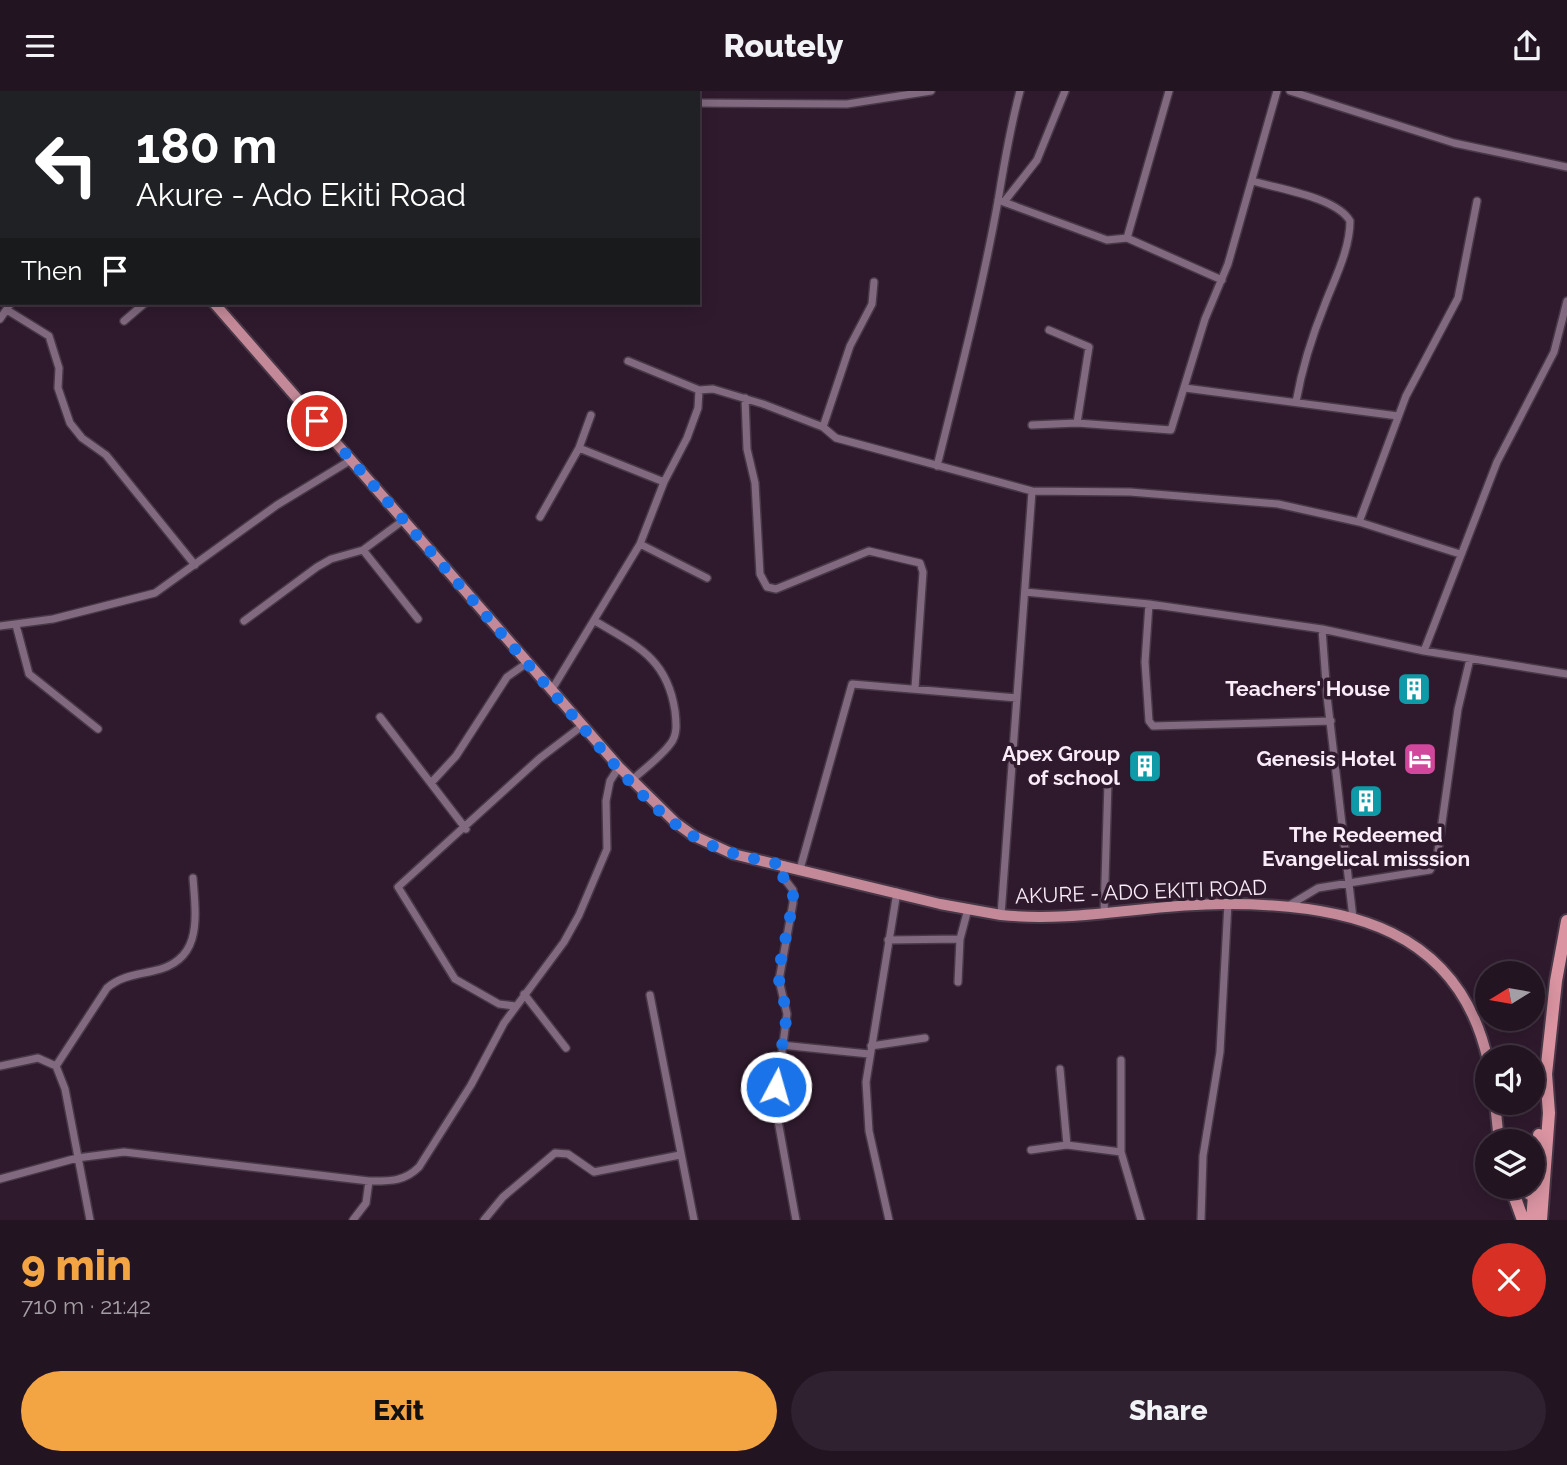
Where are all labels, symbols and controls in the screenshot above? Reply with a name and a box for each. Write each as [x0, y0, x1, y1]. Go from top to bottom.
icon: menu [21, 27, 59, 65]
text: Routely [724, 27, 843, 64]
icon: share [1508, 27, 1546, 65]
text: 180 m [136, 117, 277, 174]
icon: left [21, 119, 112, 210]
text: Akure - Ado Ekiti Road [136, 176, 466, 213]
icon: arrive [96, 252, 134, 290]
text: Then [21, 256, 82, 286]
pin [287, 391, 347, 451]
icon: arrive [298, 402, 336, 440]
building icon: Teachers' House [1395, 670, 1433, 708]
place label: Teachers' House [1225, 676, 1390, 701]
hotel icon: Genesis Hotel [1401, 740, 1439, 778]
place label: Apex Group of school [1002, 741, 1120, 790]
place label: Genesis Hotel [1257, 746, 1396, 771]
building icon: Apex Group of school [1126, 747, 1164, 785]
building icon: The Redeemed Evangelical misssion [1347, 782, 1385, 820]
place label: The Redeemed Evangelical misssion [1262, 822, 1470, 871]
street label: AKURE - ADO EKITI ROAD [1014, 875, 1268, 908]
north arrow [1475, 961, 1545, 1031]
map controls [1475, 961, 1545, 1199]
button: sound [1475, 1045, 1545, 1115]
position arrow [739, 1050, 813, 1124]
button: layers [1475, 1129, 1545, 1199]
text: 9 min [21, 1241, 132, 1290]
button: close [1472, 1243, 1546, 1317]
text: 710 m · 21:42 [21, 1292, 151, 1319]
button: Exit [21, 1371, 777, 1451]
button: Share [791, 1371, 1546, 1451]

